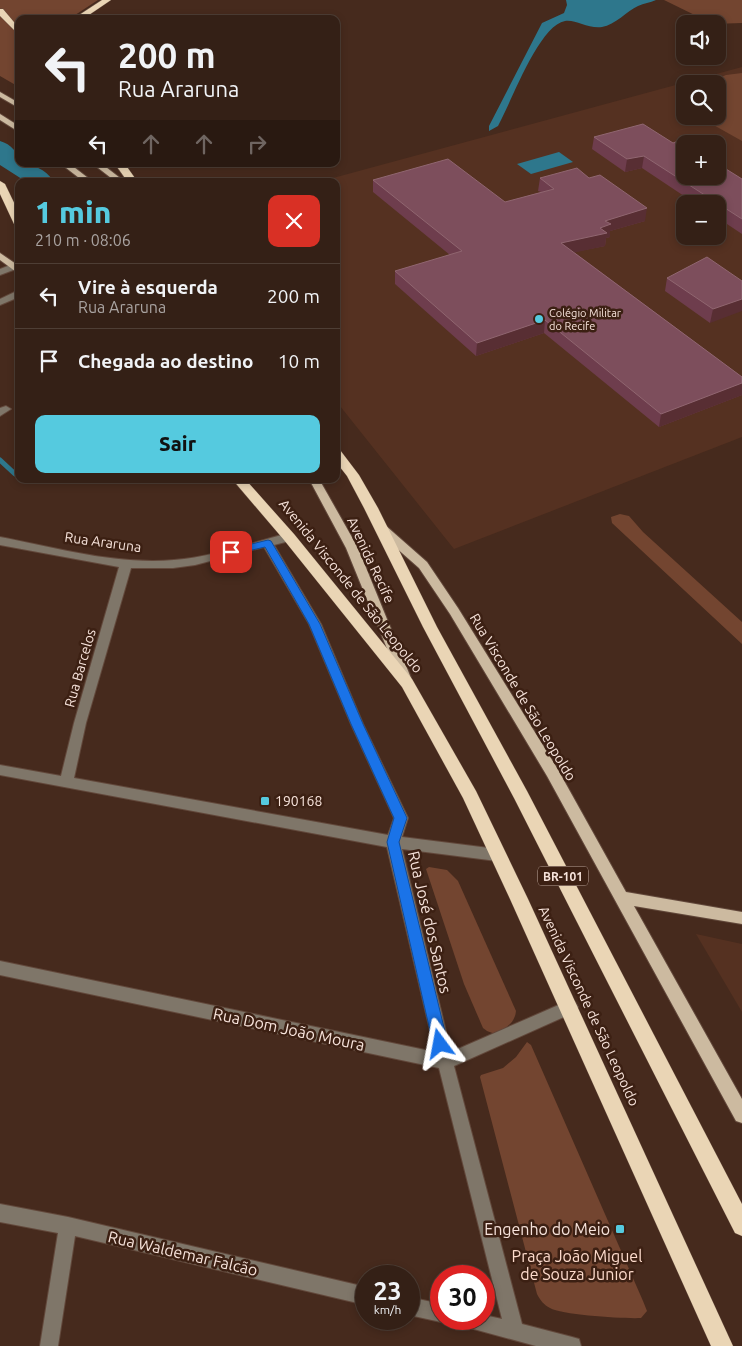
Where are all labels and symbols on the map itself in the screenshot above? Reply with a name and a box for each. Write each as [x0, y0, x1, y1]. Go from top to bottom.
place label: Colégio Militar do Recife [549, 307, 622, 332]
marker: Colégio Militar do Recife [533, 313, 545, 325]
street label: Avenida Visconde de São Leopoldo [276, 496, 426, 676]
street label: Avenida Recife [344, 515, 398, 605]
street label: Rua Araruna [64, 529, 142, 555]
pin [210, 531, 252, 573]
street label: Rua Visconde de São Leopoldo [467, 610, 579, 784]
street label: Rua Barcelos [61, 627, 99, 709]
place label: 190168 [275, 793, 322, 809]
marker: 190168 [259, 795, 271, 807]
street label: Rua José dos Santos [405, 849, 455, 995]
road number: BR-101 [538, 866, 588, 886]
street label: Avenida Visconde de São Leopoldo [536, 904, 642, 1108]
street label: Rua Dom João Moura [212, 1004, 366, 1054]
position arrow [413, 1017, 465, 1069]
place label: Engenho do Meio [484, 1220, 610, 1238]
marker: Engenho do Meio [614, 1223, 626, 1235]
street label: Rua Waldemar Falcão [106, 1227, 260, 1279]
park label: Praça João Miguel de Souza Junior [512, 1247, 642, 1283]
speed limit sign: 30 [430, 1265, 495, 1330]

